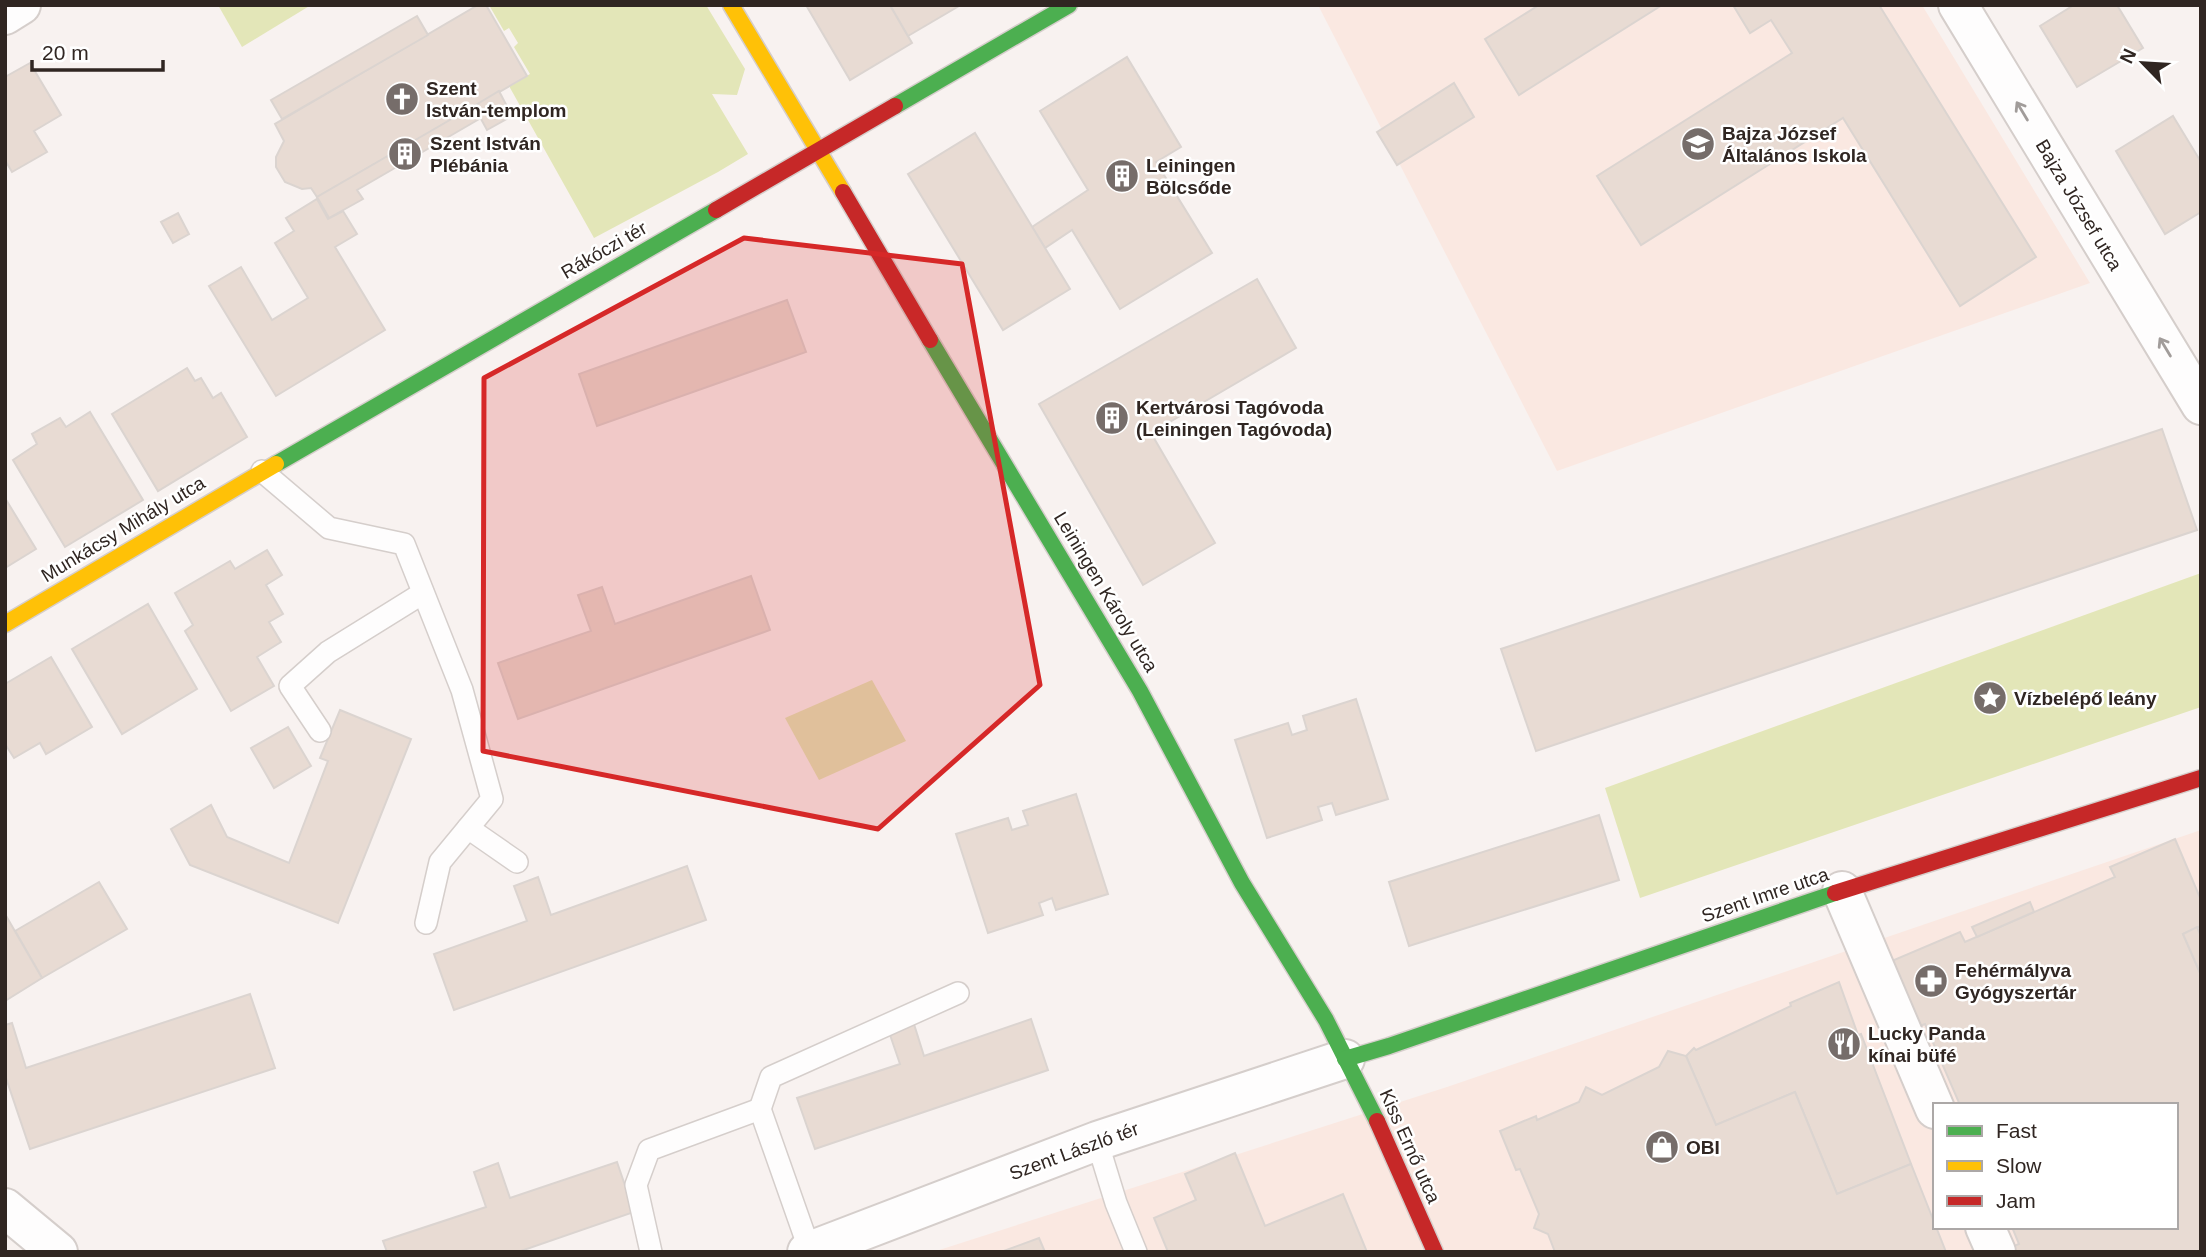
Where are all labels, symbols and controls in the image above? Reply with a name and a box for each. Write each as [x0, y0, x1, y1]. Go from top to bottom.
scale bar [32, 28, 163, 72]
north arrow [2108, 28, 2178, 98]
text: 20 m [42, 41, 89, 64]
text: N [2116, 45, 2140, 67]
place label: Szent István-templom [426, 78, 566, 121]
church icon: Szent István-templom [383, 80, 421, 118]
one-way arrow [2015, 101, 2029, 121]
place label: Bajza József Általános Iskola [1722, 123, 1867, 166]
school or university icon: Bajza József Általános Iskola [1679, 125, 1717, 163]
place label: Szent István Plébánia [430, 133, 541, 176]
building icon: Szent István Plébánia [386, 135, 424, 173]
street label: Bajza József utca [2032, 136, 2127, 275]
place label: Leiningen Bölcsőde [1146, 155, 1236, 198]
building icon: Leiningen Bölcsőde [1103, 157, 1141, 195]
street label: Rákóczi tér [558, 217, 651, 283]
one-way arrow [2158, 338, 2172, 358]
place label: Kertvárosi Tagóvoda (Leiningen Tagóvoda) [1136, 397, 1332, 440]
building icon: Kertvárosi Tagóvoda (Leiningen Tagóvoda) [1093, 399, 1131, 437]
street label: Munkácsy Mihály utca [37, 472, 209, 586]
street label: Leiningen Károly utca [1050, 508, 1162, 676]
place icon: Vízbelépő leány [1971, 679, 2009, 717]
place label: Vízbelépő leány [2014, 688, 2157, 709]
street label: Szent Imre utca [1699, 863, 1832, 927]
place label: Fehérmályva Gyógyszertár [1955, 960, 2077, 1003]
pharmacy icon: Fehérmályva Gyógyszertár [1912, 962, 1950, 1000]
place label: Lucky Panda kínai büfé [1868, 1023, 1986, 1066]
restaurant icon: Lucky Panda kínai büfé [1825, 1025, 1863, 1063]
street label: Kiss Ernő utca [1375, 1086, 1445, 1207]
legend [1933, 1103, 2178, 1229]
street label: Szent László tér [1006, 1118, 1142, 1184]
text: Fast [1996, 1119, 2037, 1142]
shop icon: OBI [1643, 1128, 1681, 1166]
place label: OBI [1686, 1137, 1720, 1158]
text: Slow [1996, 1154, 2042, 1177]
text: Jam [1996, 1189, 2036, 1212]

